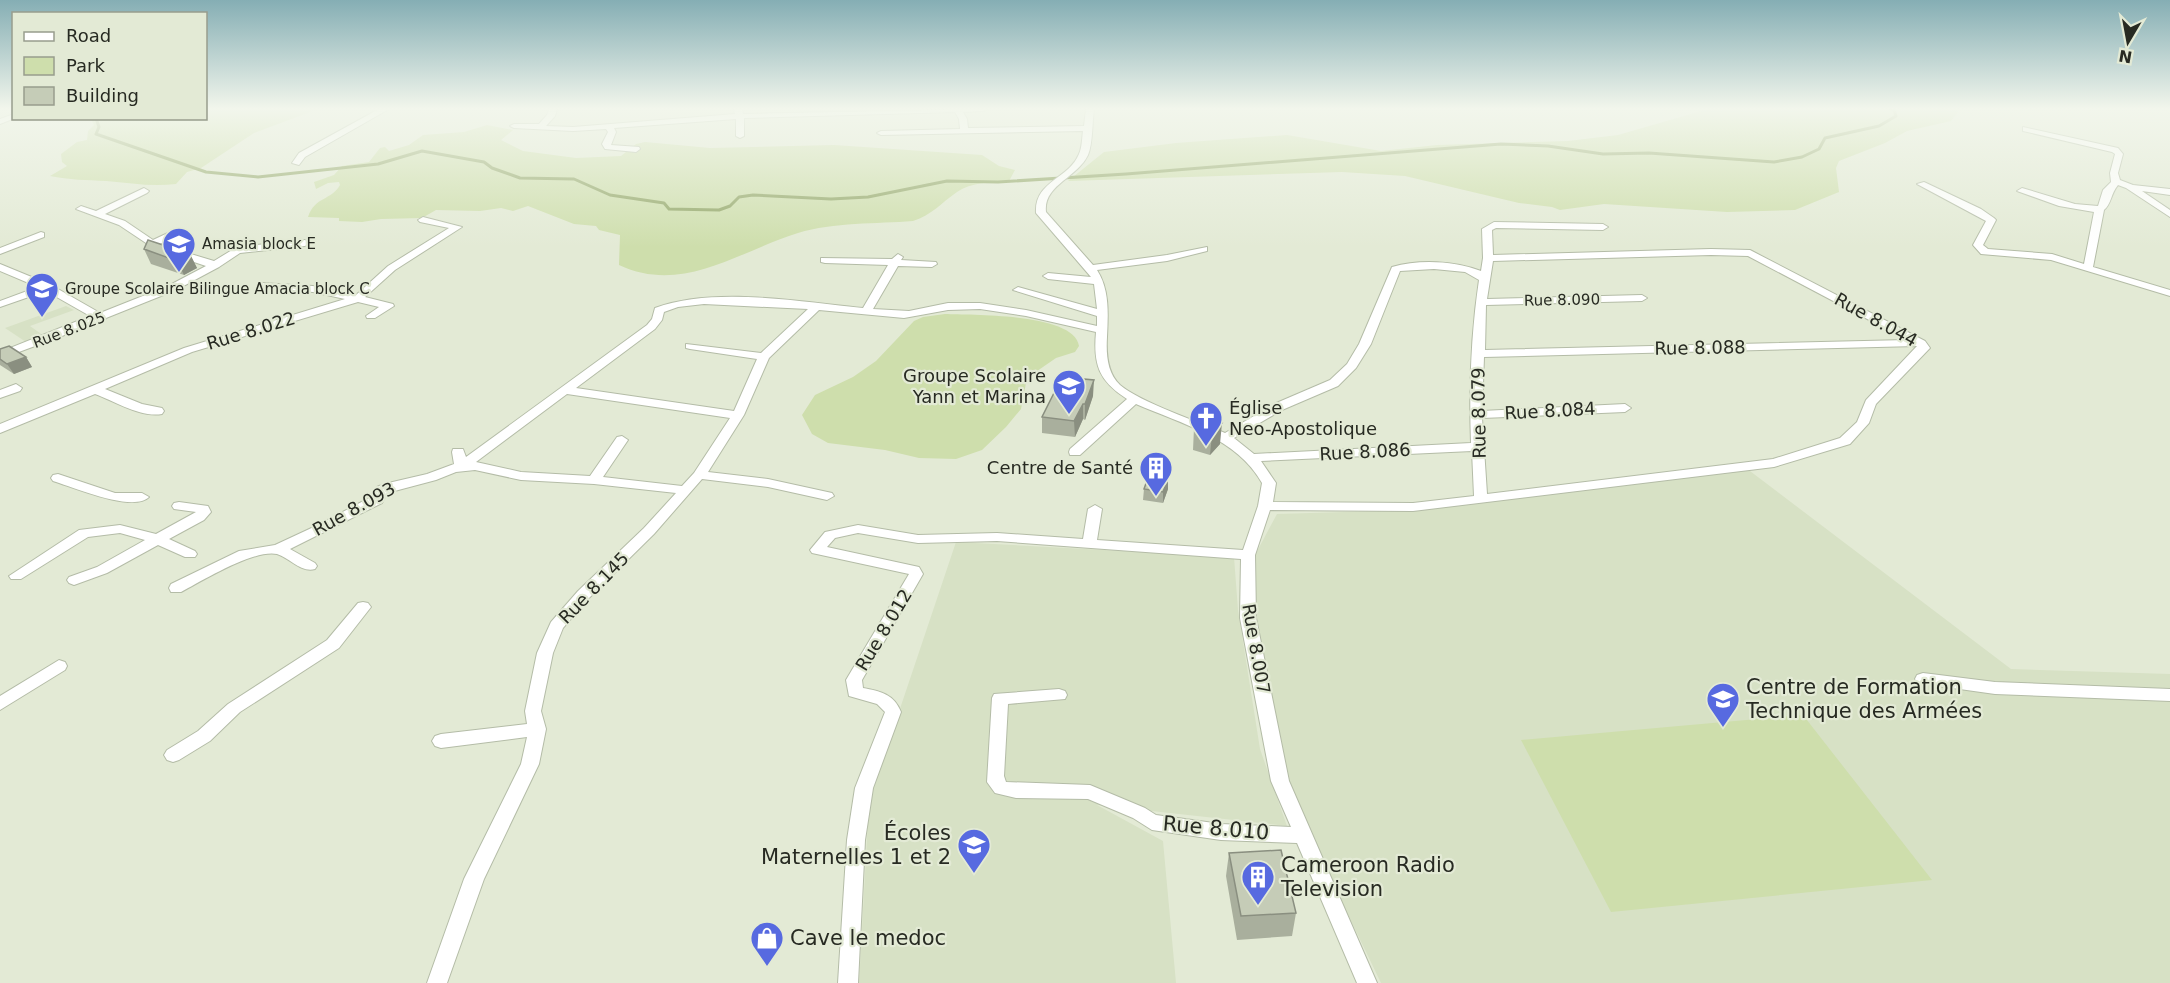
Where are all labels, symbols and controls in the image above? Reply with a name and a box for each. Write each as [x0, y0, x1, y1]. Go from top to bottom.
legend [12, 12, 207, 120]
north arrow [2098, 12, 2158, 72]
text: Road [66, 25, 111, 46]
text: N [2117, 46, 2134, 67]
text: Park [66, 55, 105, 76]
text: Building [66, 85, 139, 106]
school or university icon: Amasia block E [161, 226, 197, 273]
place label: Amasia block E [202, 235, 316, 253]
school or university icon: Groupe Scolaire Bilingue Amacia block C [24, 271, 60, 318]
place label: Groupe Scolaire Bilingue Amacia block C [65, 280, 370, 298]
street label: Rue 8.044 [1831, 288, 1921, 351]
street label: Rue 8.090 [1524, 290, 1600, 310]
street label: Rue 8.022 [204, 307, 298, 354]
street label: Rue 8.025 [30, 308, 108, 352]
street label: Rue 8.088 [1654, 336, 1746, 359]
place label: Groupe Scolaire Yann et Marina [903, 365, 1046, 407]
street label: Rue 8.079 [1467, 367, 1490, 459]
school or university icon: Groupe Scolaire Yann et Marina [1051, 368, 1087, 415]
place label: Église Neo-Apostolique [1229, 397, 1377, 439]
street label: Rue 8.084 [1504, 398, 1596, 423]
church icon: Église Neo-Apostolique [1188, 400, 1224, 447]
street label: Rue 8.086 [1319, 439, 1411, 464]
building icon: Centre de Santé [1138, 450, 1174, 497]
place label: Centre de Santé [987, 457, 1133, 478]
street label: Rue 8.093 [309, 477, 399, 540]
street label: Rue 8.145 [554, 547, 633, 628]
street label: Rue 8.012 [851, 585, 916, 674]
street label: Rue 8.007 [1238, 602, 1275, 696]
place label: Centre de Formation Technique des Armées [1745, 675, 1982, 723]
school or university icon: Centre de Formation Technique des Armées [1705, 681, 1741, 728]
street label: Rue 8.010 [1162, 811, 1270, 845]
place label: Écoles Maternelles 1 et 2 [761, 820, 951, 869]
school or university icon: Écoles Maternelles 1 et 2 [956, 827, 992, 874]
place label: Cameroon Radio Television [1280, 853, 1455, 901]
building icon: Cameroon Radio Television [1240, 859, 1276, 906]
shop icon: Cave le medoc [749, 920, 785, 967]
place label: Cave le medoc [790, 926, 946, 950]

